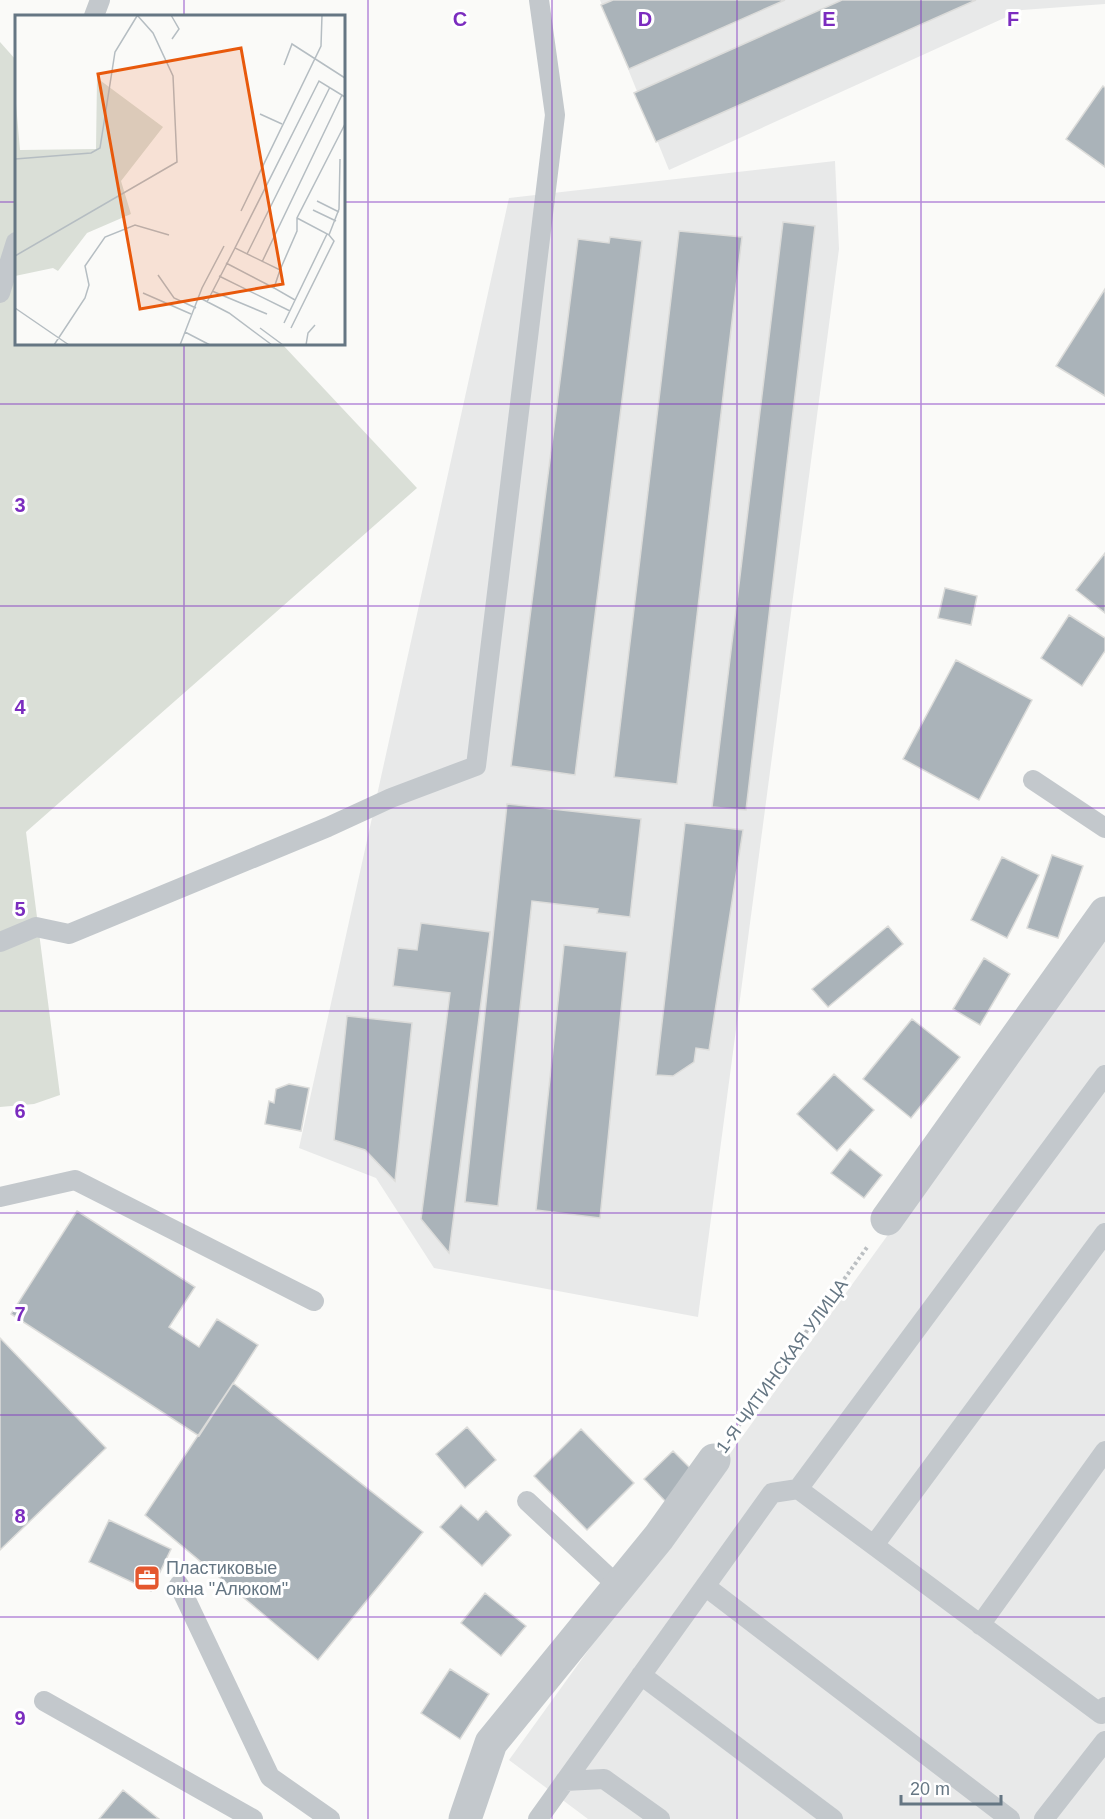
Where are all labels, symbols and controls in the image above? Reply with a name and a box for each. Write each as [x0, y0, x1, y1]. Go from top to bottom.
text: C [453, 8, 467, 30]
text: D [638, 8, 652, 30]
text: E [822, 8, 836, 30]
text: F [1007, 8, 1019, 30]
inset map [15, 15, 345, 345]
text: 3 [14, 494, 26, 516]
text: 4 [14, 696, 26, 718]
text: 5 [14, 898, 26, 920]
text: 6 [14, 1100, 26, 1122]
street label: 1-Я ЧИТИНСКАЯ УЛИЦА [712, 1275, 852, 1457]
text: 7 [14, 1303, 26, 1325]
text: 8 [14, 1505, 26, 1527]
place label: Пластиковые окна "Алюком" [166, 1558, 288, 1599]
office icon: Пластиковые окна "Алюком" [132, 1563, 162, 1593]
text: 9 [14, 1707, 26, 1729]
scale bar [901, 1768, 1002, 1806]
text: 20 m [910, 1779, 950, 1799]

